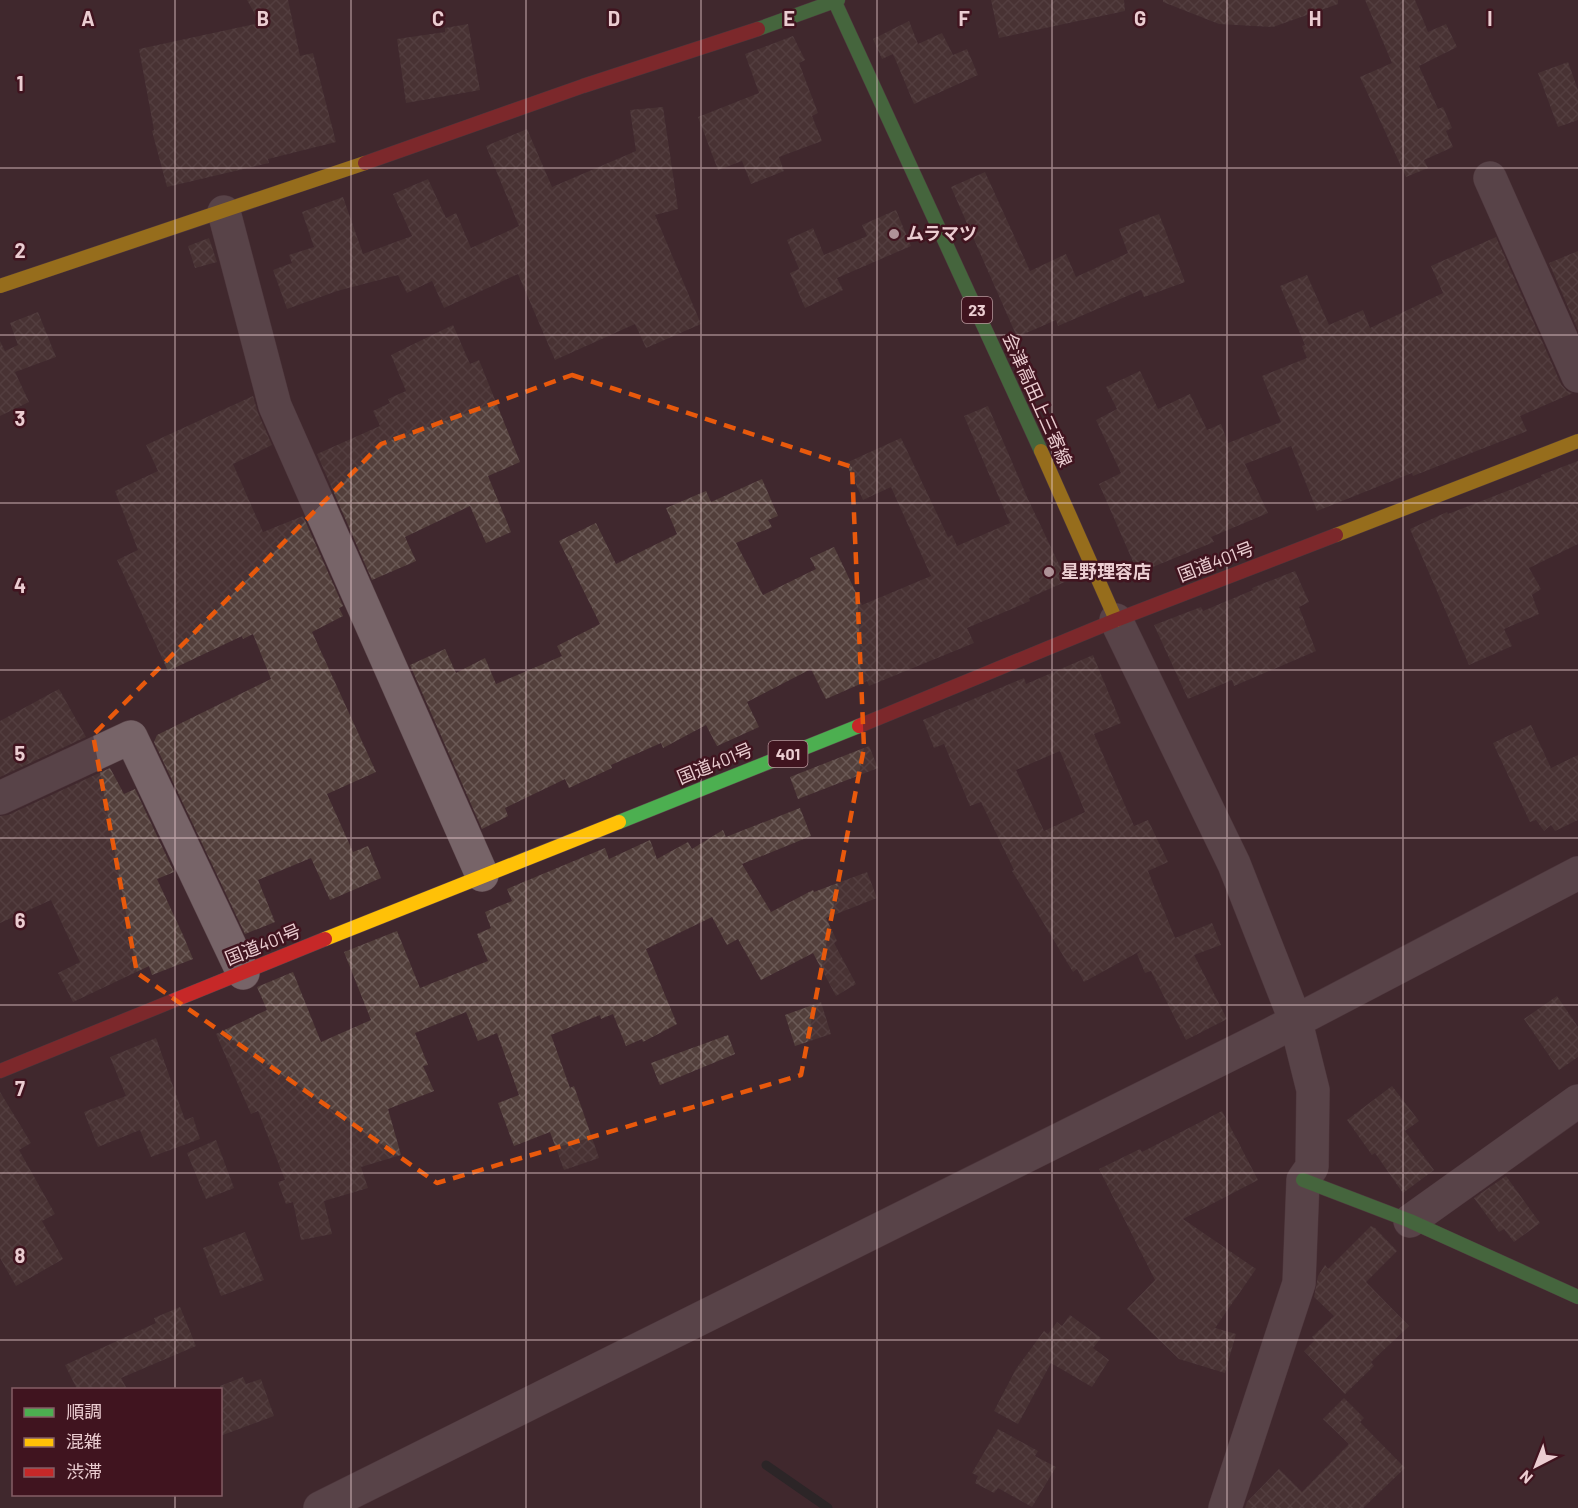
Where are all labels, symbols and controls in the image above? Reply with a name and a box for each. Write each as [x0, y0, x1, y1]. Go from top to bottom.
text: A [81, 6, 95, 30]
text: B [257, 6, 269, 30]
text: C [432, 6, 444, 30]
text: D [608, 6, 620, 30]
text: E [783, 6, 795, 30]
text: F [958, 6, 970, 30]
text: G [1134, 6, 1146, 30]
text: H [1309, 6, 1321, 30]
text: I [1487, 6, 1493, 30]
text: 1 [16, 71, 24, 95]
place label: ムラマツ [906, 222, 977, 244]
marker: ムラマツ [887, 227, 901, 241]
text: 2 [14, 238, 26, 262]
road number: 23 [962, 297, 992, 323]
street label: 会津高田上三寄線 [999, 329, 1077, 470]
text: 3 [15, 406, 25, 430]
street label: 国道401号 [1174, 536, 1257, 586]
place label: 星野理容店 [1061, 560, 1151, 582]
marker: 星野理容店 [1042, 565, 1056, 579]
text: 4 [14, 573, 26, 597]
street label: 国道401号 [673, 738, 756, 788]
text: 5 [15, 741, 26, 765]
road number: 401 [768, 741, 808, 767]
text: 6 [15, 908, 26, 932]
street label: 国道401号 [221, 919, 304, 969]
text: 7 [15, 1076, 25, 1100]
text: 8 [15, 1243, 26, 1267]
legend [12, 1388, 222, 1496]
text: 順調 [66, 1400, 102, 1422]
text: 混雑 [66, 1430, 102, 1452]
north arrow [1506, 1436, 1566, 1496]
text: 渋滞 [66, 1460, 102, 1482]
text: N [1515, 1467, 1536, 1488]

